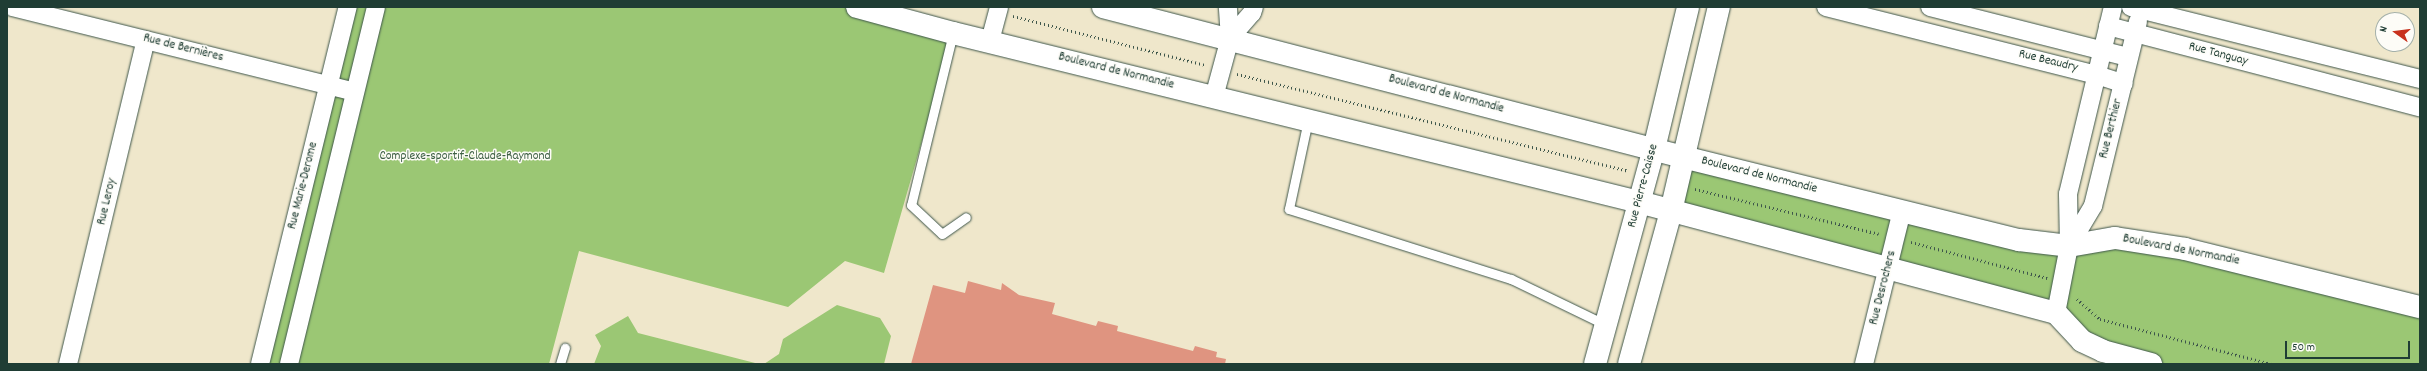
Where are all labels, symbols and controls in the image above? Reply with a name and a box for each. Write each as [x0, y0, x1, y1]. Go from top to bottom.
north arrow [2375, 12, 2415, 52]
text: N [2376, 25, 2393, 34]
street label: Rue de Bernières [141, 31, 225, 67]
street label: Rue Tanguay [2187, 40, 2249, 70]
street label: Rue Beaudry [2017, 47, 2079, 77]
street label: Boulevard de Normandie [1056, 50, 1176, 94]
street label: Boulevard de Normandie [1387, 72, 1505, 118]
street label: Rue Berthier [2097, 98, 2127, 160]
street label: Rue Marie-Derome [286, 141, 322, 231]
street label: Rue Pierre-Caisse [1625, 142, 1663, 230]
park label: Complexe-sportif-Claude-Raymond [379, 149, 551, 165]
street label: Boulevard de Normandie [1699, 154, 1819, 198]
street label: Rue Leroy [95, 177, 121, 227]
street label: Boulevard de Normandie [2121, 232, 2241, 270]
street label: Rue Desrochers [1867, 249, 1901, 327]
scale bar [2287, 333, 2412, 359]
text: 50 m [2292, 339, 2315, 356]

